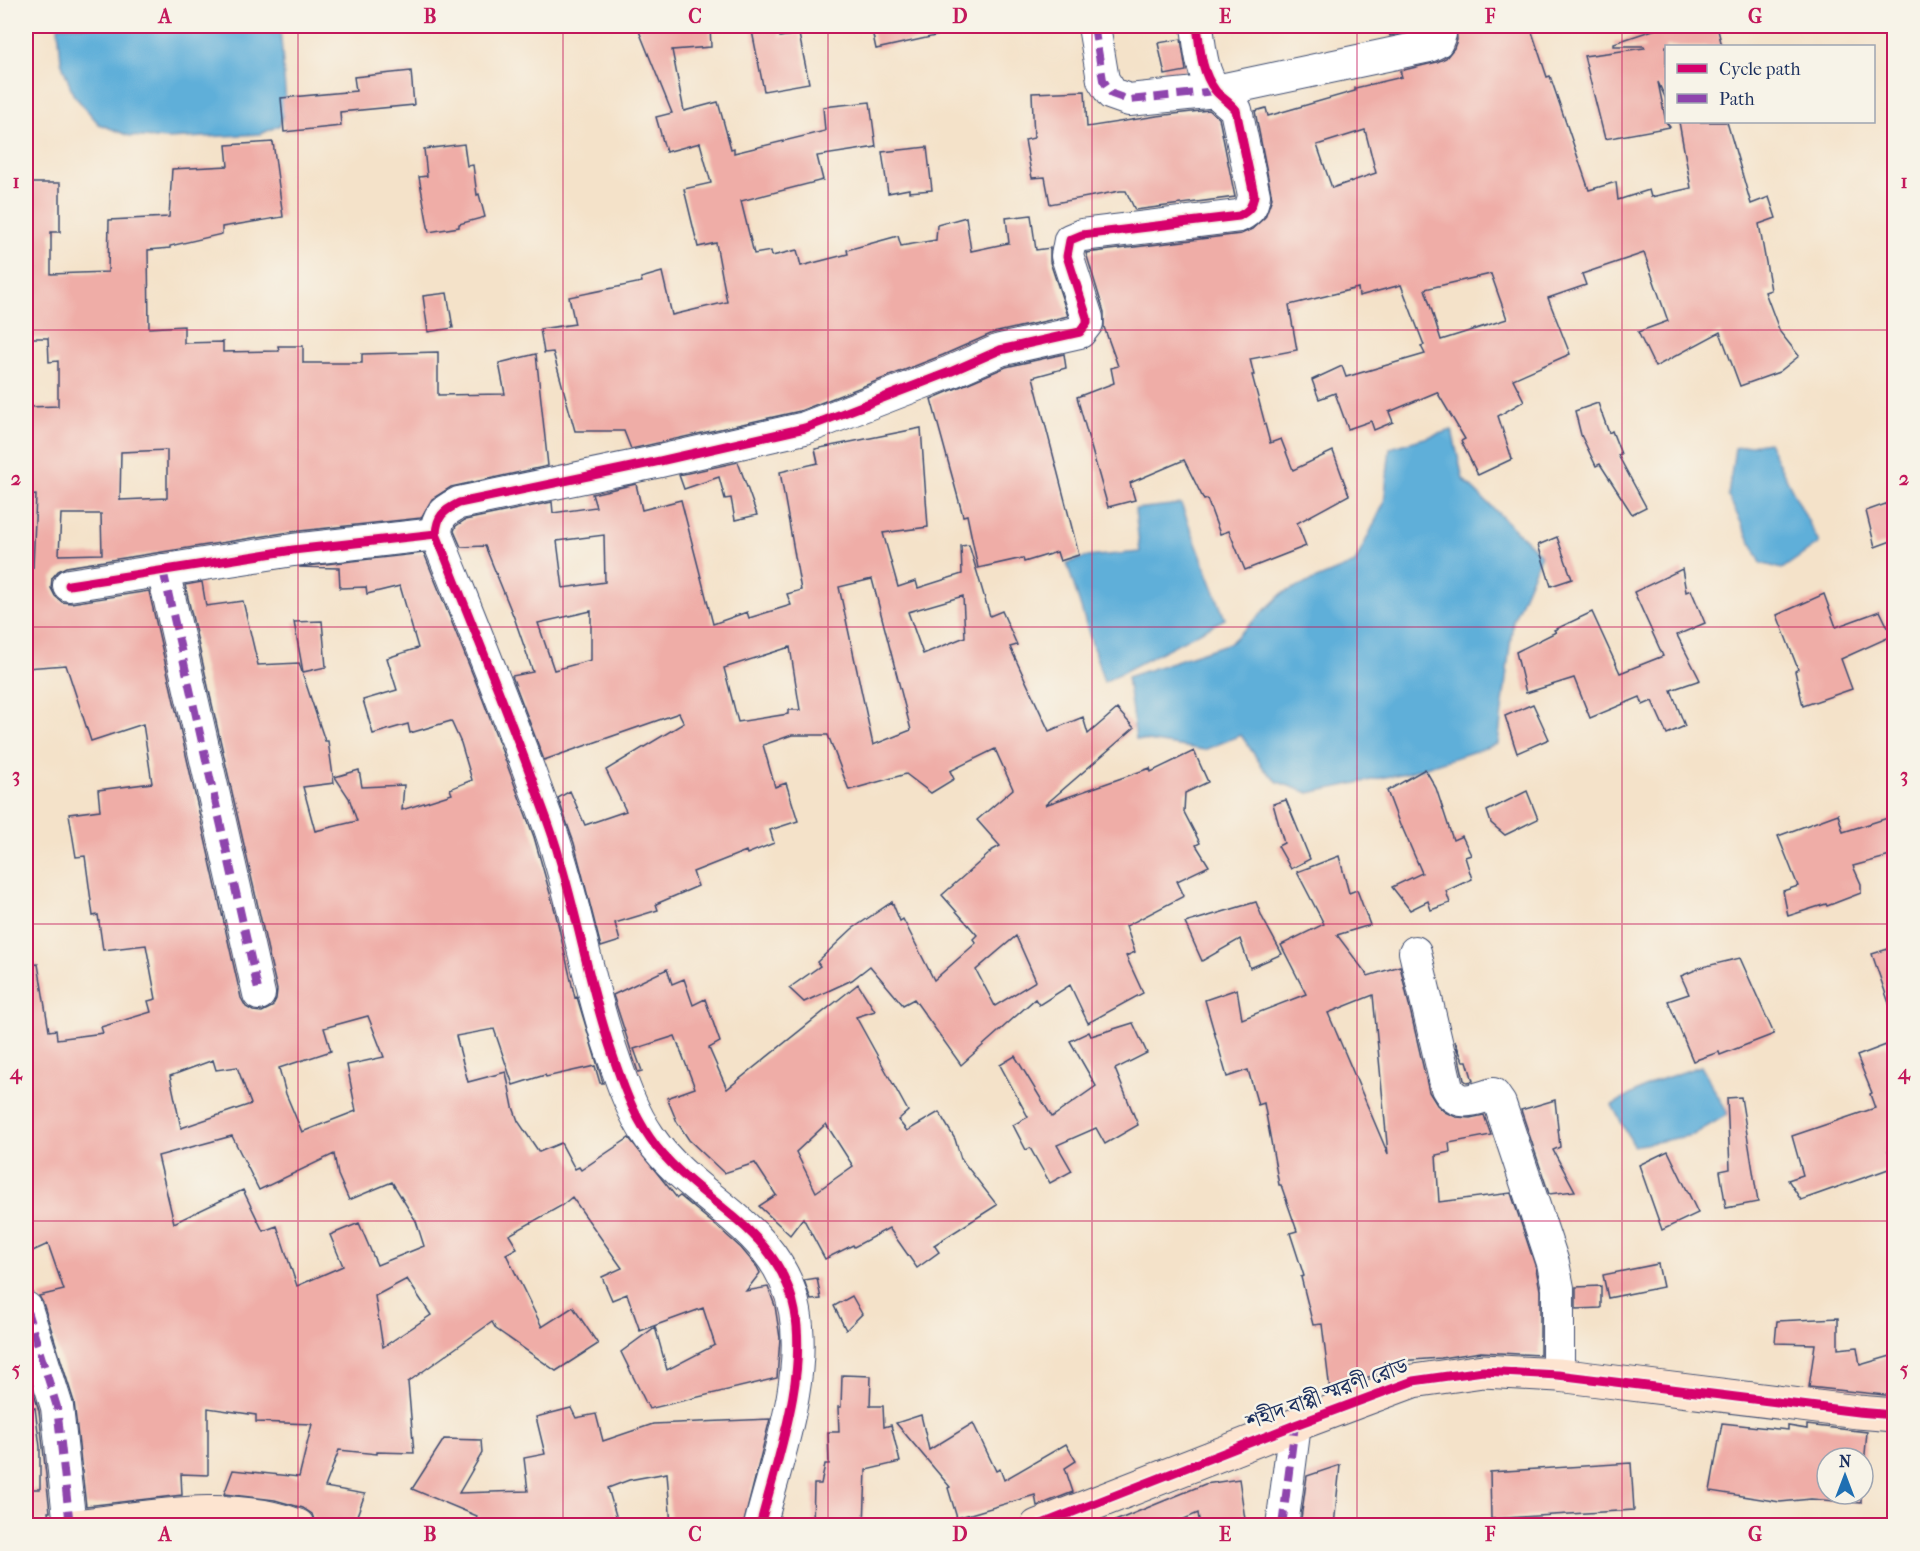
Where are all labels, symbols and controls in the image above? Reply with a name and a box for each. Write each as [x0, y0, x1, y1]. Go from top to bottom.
text: A [157, 5, 173, 28]
text: B [423, 5, 437, 28]
text: C [688, 5, 702, 28]
text: D [952, 5, 968, 28]
text: E [1219, 5, 1231, 28]
text: F [1484, 5, 1496, 28]
text: G [1748, 5, 1762, 28]
legend [1665, 45, 1875, 123]
text: Cycle path [1719, 59, 1800, 80]
text: Path [1719, 89, 1755, 110]
text: 1 [12, 170, 20, 193]
text: 1 [1900, 170, 1908, 193]
text: 2 [11, 467, 21, 490]
text: 2 [1899, 467, 1909, 490]
text: 3 [12, 764, 20, 787]
text: 3 [1900, 764, 1908, 787]
text: 4 [9, 1061, 23, 1085]
text: 4 [1897, 1061, 1911, 1085]
street label: শহীদ বাপ্পী স্মরণী রোড [1241, 1351, 1413, 1436]
text: 5 [12, 1358, 21, 1381]
text: 5 [1900, 1358, 1909, 1381]
north arrow [1815, 1446, 1875, 1506]
text: N [1839, 1452, 1852, 1471]
text: A [157, 1523, 173, 1546]
text: B [423, 1523, 437, 1546]
text: C [688, 1523, 702, 1546]
text: D [952, 1523, 968, 1546]
text: E [1219, 1523, 1231, 1546]
text: F [1484, 1523, 1496, 1546]
text: G [1748, 1523, 1762, 1546]

